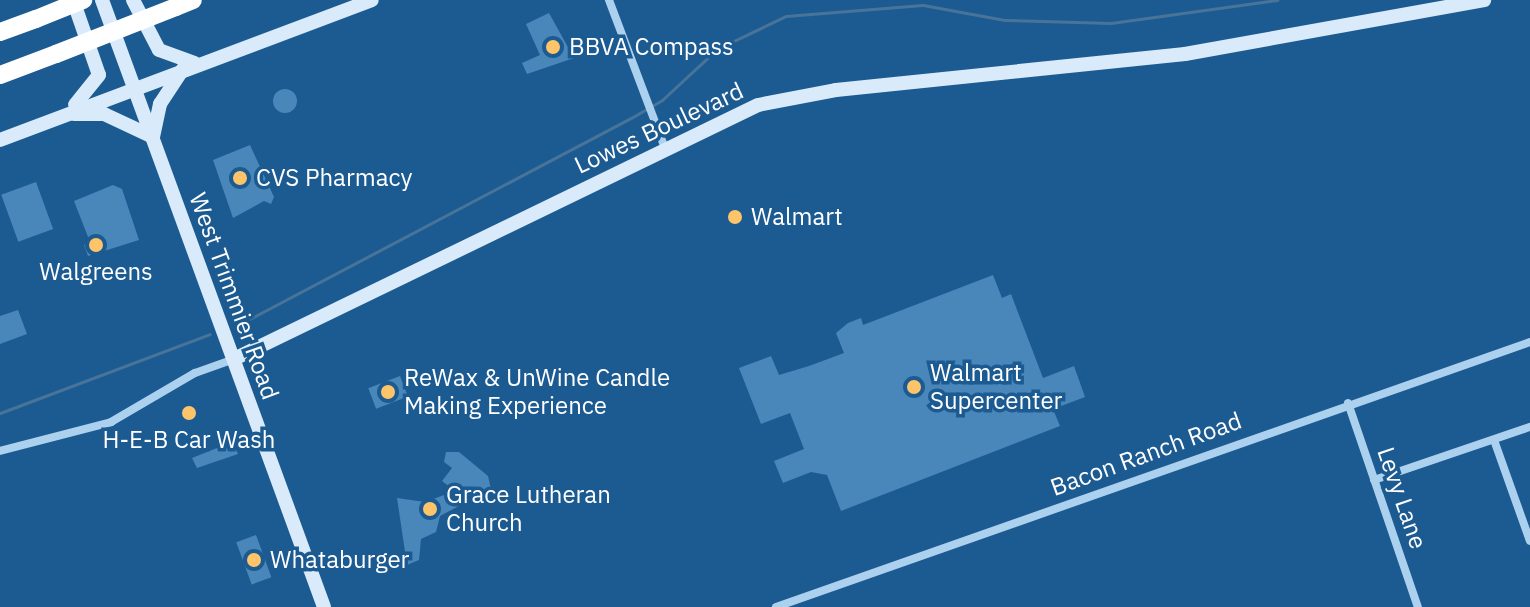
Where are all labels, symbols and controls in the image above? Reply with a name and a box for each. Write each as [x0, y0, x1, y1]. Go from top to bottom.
place label: BBVA Compass [569, 33, 734, 61]
marker: BBVA Compass [544, 38, 562, 56]
street label: Lowes Boulevard [570, 76, 748, 180]
place label: CVS Pharmacy [256, 164, 413, 192]
marker: CVS Pharmacy [231, 169, 249, 187]
street label: West Trimmier Road [183, 189, 285, 403]
place label: Walmart [751, 203, 843, 231]
marker: Walmart [726, 208, 744, 226]
marker: Walgreens [87, 236, 105, 254]
place label: Walgreens [39, 258, 153, 286]
place label: Walmart Supercenter [930, 359, 1062, 415]
place label: ReWax & UnWine Candle Making Experience [404, 364, 670, 420]
marker: Walmart Supercenter [905, 378, 923, 396]
marker: ReWax & UnWine Candle Making Experience [379, 383, 397, 401]
marker: H-E-B Car Wash [180, 404, 198, 422]
street label: Bacon Ranch Road [1047, 406, 1245, 502]
place label: H-E-B Car Wash [103, 426, 275, 454]
street label: Levy Lane [1371, 443, 1433, 553]
place label: Grace Lutheran Church [446, 481, 611, 537]
marker: Grace Lutheran Church [421, 500, 439, 518]
place label: Whataburger [270, 546, 409, 574]
marker: Whataburger [245, 551, 263, 569]

